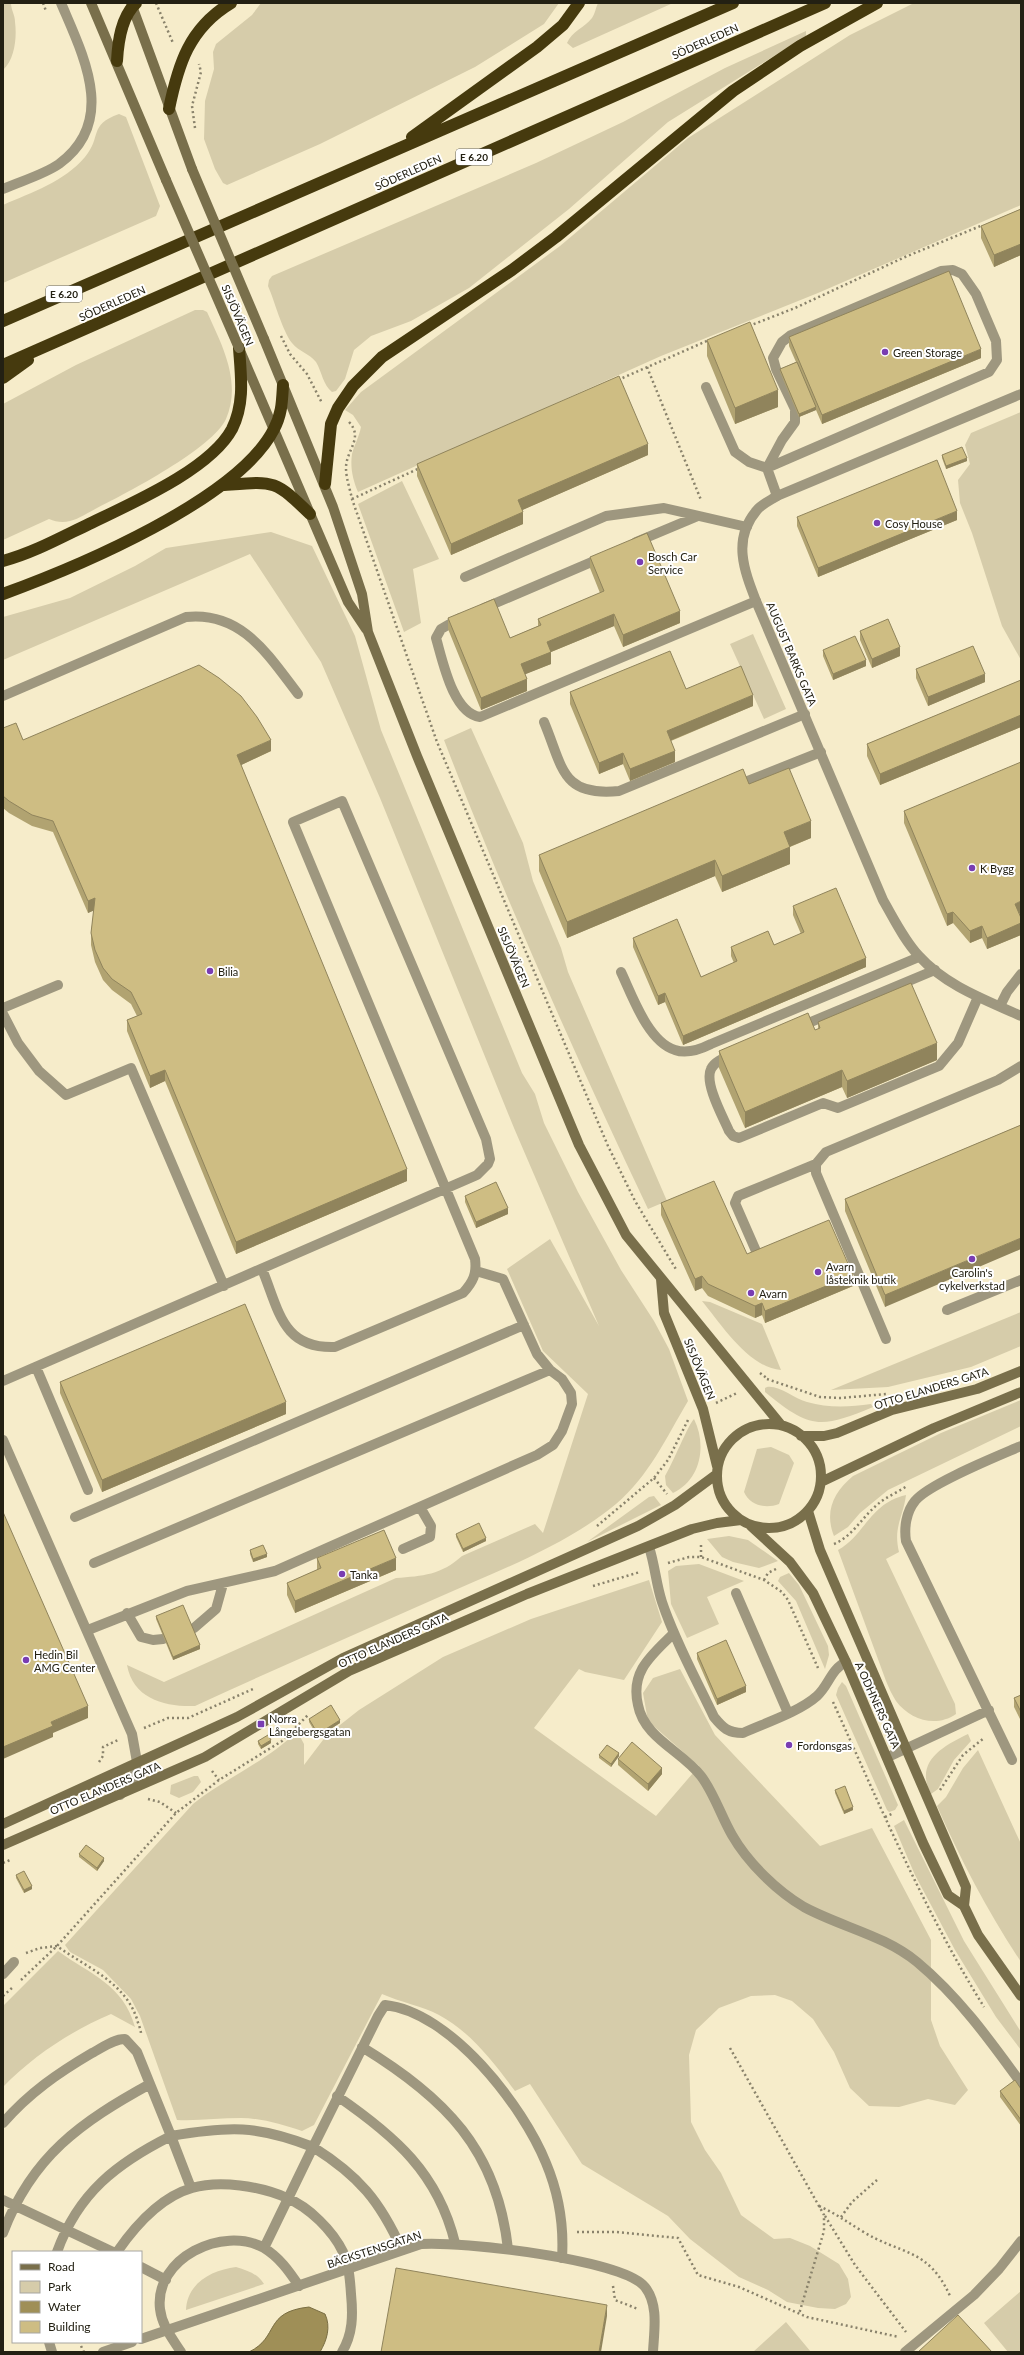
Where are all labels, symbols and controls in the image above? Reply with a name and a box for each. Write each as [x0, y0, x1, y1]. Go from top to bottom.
street label: SÖDERLEDEN [670, 21, 740, 61]
road number: E 6.20 [456, 149, 492, 165]
street label: SÖDERLEDEN [373, 152, 443, 192]
street label: SISJÖVÄGEN [219, 282, 257, 348]
street label: SÖDERLEDEN [77, 283, 147, 323]
road number: E 6.20 [46, 286, 82, 302]
place label: Green Storage [893, 346, 962, 359]
marker: Green Storage [880, 347, 890, 357]
place label: Cosy House [885, 517, 943, 530]
marker: Cosy House [872, 518, 882, 528]
place label: Bosch Car Service [648, 550, 697, 576]
marker: Bosch Car Service [635, 557, 645, 567]
street label: AUGUST BARKS GATA [764, 600, 820, 708]
place label: K Bygg [980, 862, 1014, 875]
marker: K Bygg [967, 863, 977, 873]
street label: SISJÖVÄGEN [495, 924, 533, 990]
place label: Bilia [218, 965, 238, 978]
marker: Bilia [205, 966, 215, 976]
marker: Carolin's cykelverkstad [967, 1254, 977, 1264]
place label: Avarn låsteknik butik [826, 1260, 896, 1286]
place label: Carolin's cykelverkstad [939, 1266, 1005, 1292]
marker: Avarn låsteknik butik [813, 1267, 823, 1277]
place label: Avarn [759, 1287, 787, 1300]
marker: Avarn [746, 1288, 756, 1298]
street label: SISJÖVÄGEN [682, 1336, 718, 1402]
street label: OTTO ELANDERS GATA [872, 1364, 990, 1412]
place label: Tanka [350, 1568, 378, 1581]
marker: Tanka [337, 1569, 347, 1579]
street label: OTTO ELANDERS GATA [336, 1610, 450, 1670]
place label: Hedin Bil AMG Center [34, 1648, 95, 1674]
marker: Hedin Bil AMG Center [21, 1655, 31, 1665]
street label: A ODHNERS GATA [853, 1660, 903, 1751]
place label: Norra Långebergsgatan [269, 1712, 351, 1738]
marker: Norra Långebergsgatan [256, 1719, 266, 1729]
place label: Fordonsgas [797, 1739, 852, 1752]
marker: Fordonsgas [784, 1740, 794, 1750]
street label: OTTO ELANDERS GATA [48, 1759, 163, 1817]
street label: BÄCKSTENSGATAN [325, 2228, 423, 2270]
legend [12, 2251, 142, 2343]
text: Road [48, 2259, 75, 2274]
text: Park [48, 2279, 72, 2294]
text: Water [48, 2299, 81, 2314]
text: Building [48, 2319, 91, 2334]

